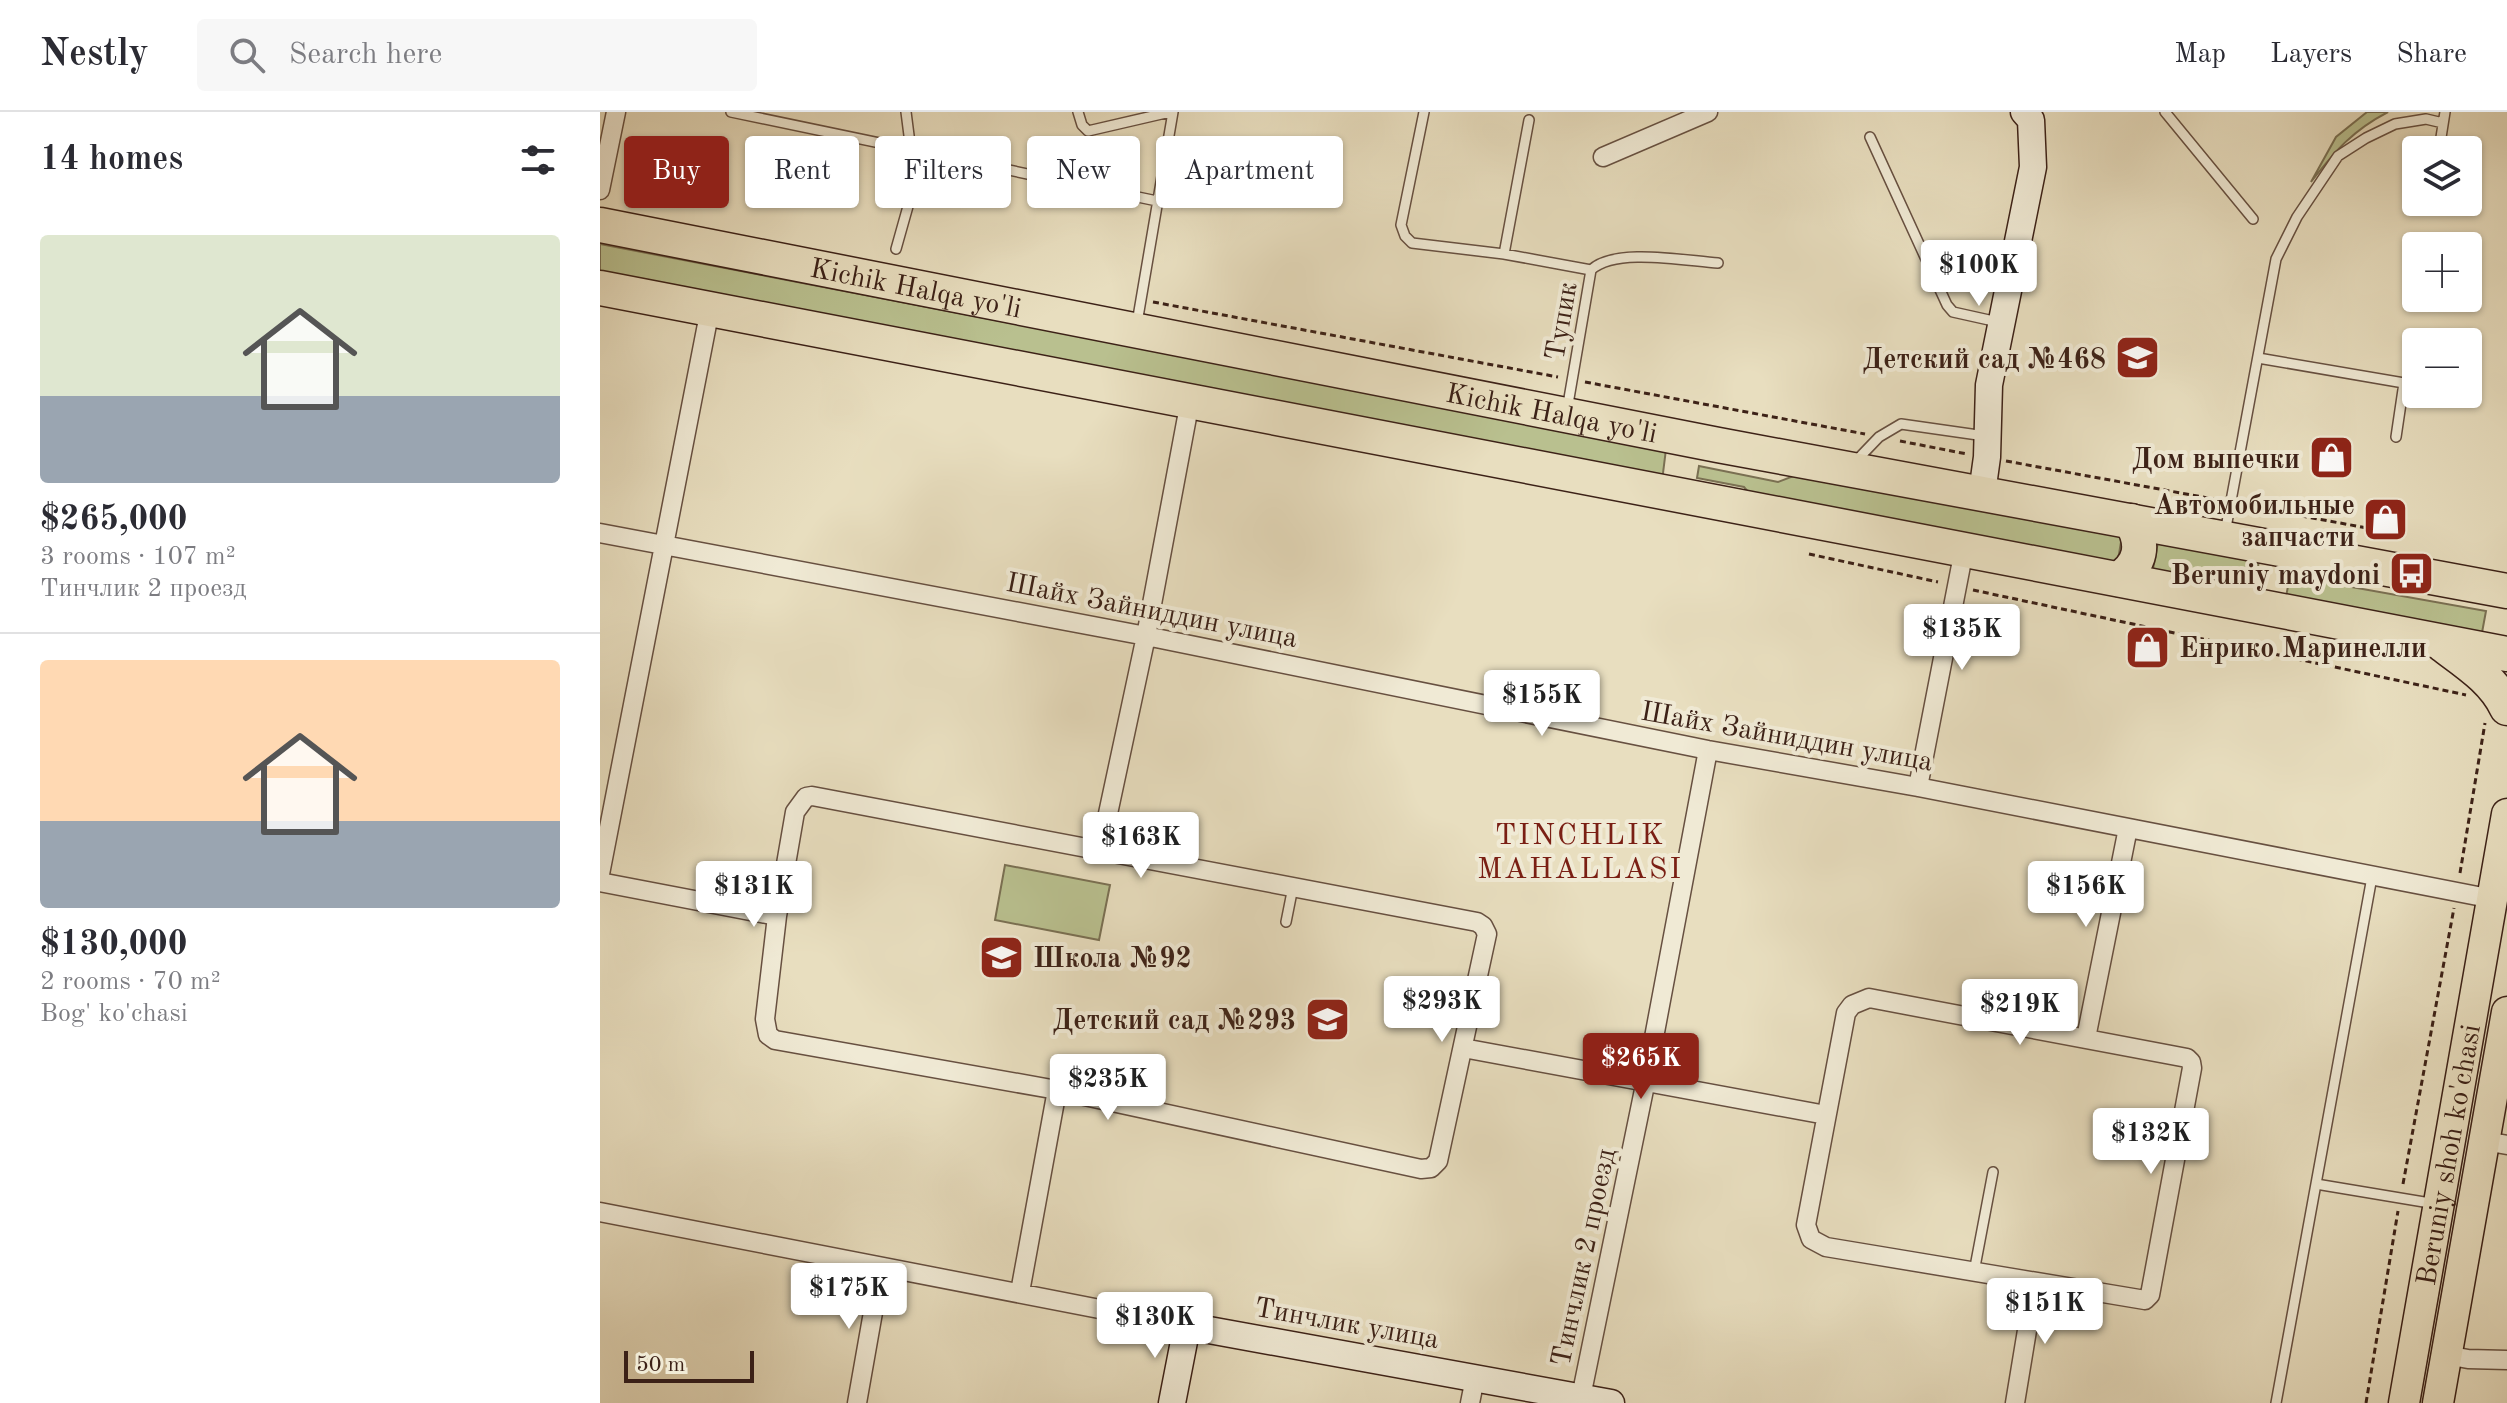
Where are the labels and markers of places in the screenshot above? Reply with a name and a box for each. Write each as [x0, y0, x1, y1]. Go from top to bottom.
pin: $100K [1923, 240, 2035, 308]
school or university icon: Детский сад №468 [2113, 334, 2161, 382]
place label: Детский сад №468 [1863, 346, 2106, 375]
shop icon: Дом выпечки [2307, 434, 2355, 482]
place label: Дом выпечки [2132, 447, 2300, 475]
place label: Автомобильные запчасти [2153, 493, 2355, 553]
shop icon: Автомобильные запчасти [2362, 496, 2410, 544]
bus stop icon: Beruniy maydoni [2387, 550, 2435, 598]
place label: Beruniy maydoni [2171, 563, 2380, 591]
pin: $135K [1906, 604, 2018, 672]
shop icon: Енрико Маринелли [2124, 623, 2172, 671]
place label: Енрико Маринелли [2179, 636, 2427, 664]
pin: $155K [1486, 670, 1598, 738]
pin: $163K [1085, 812, 1197, 880]
pin: $131K [698, 861, 810, 929]
pin: $156K [2030, 861, 2142, 929]
school or university icon: Школа №92 [978, 933, 1026, 981]
place label: Школа №92 [1033, 945, 1192, 974]
pin: $293K [1386, 976, 1498, 1044]
pin: $219K [1964, 979, 2076, 1047]
school or university icon: Детский сад №293 [1303, 995, 1351, 1043]
place label: Детский сад №293 [1053, 1007, 1296, 1036]
pin: $265K [1585, 1033, 1697, 1101]
pin: $235K [1052, 1054, 1164, 1122]
pin: $132K [2095, 1108, 2207, 1176]
pin: $175K [793, 1263, 905, 1331]
pin: $151K [1989, 1278, 2101, 1346]
pin: $130K [1099, 1292, 1211, 1360]

